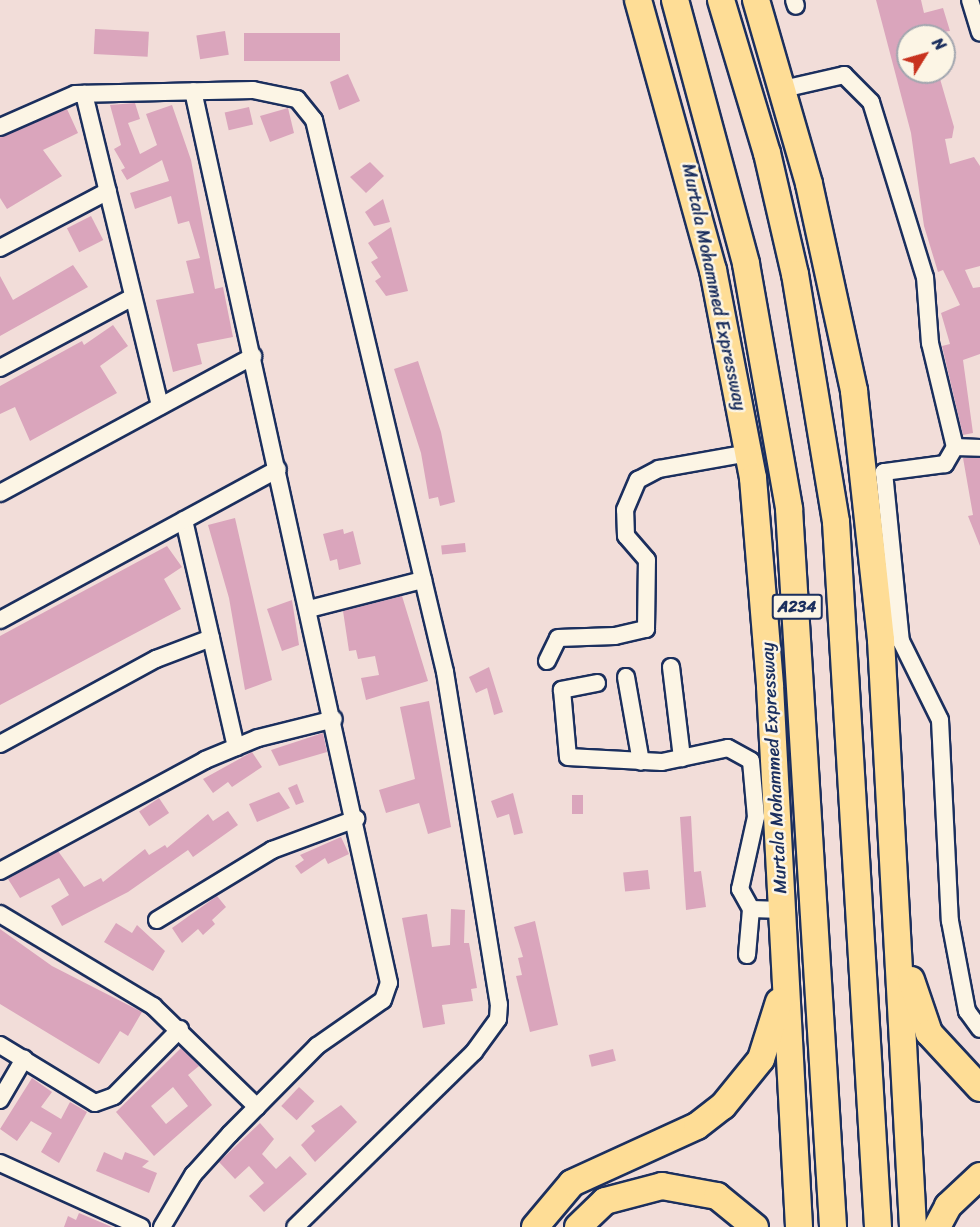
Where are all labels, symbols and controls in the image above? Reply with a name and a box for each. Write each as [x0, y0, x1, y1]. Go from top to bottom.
north arrow [896, 24, 956, 84]
text: N [924, 31, 954, 57]
street label: Murtala Mohammed Expressway [677, 161, 751, 413]
road number: A234 [772, 594, 822, 620]
street label: Murtala Mohammed Expressway [757, 641, 791, 895]

